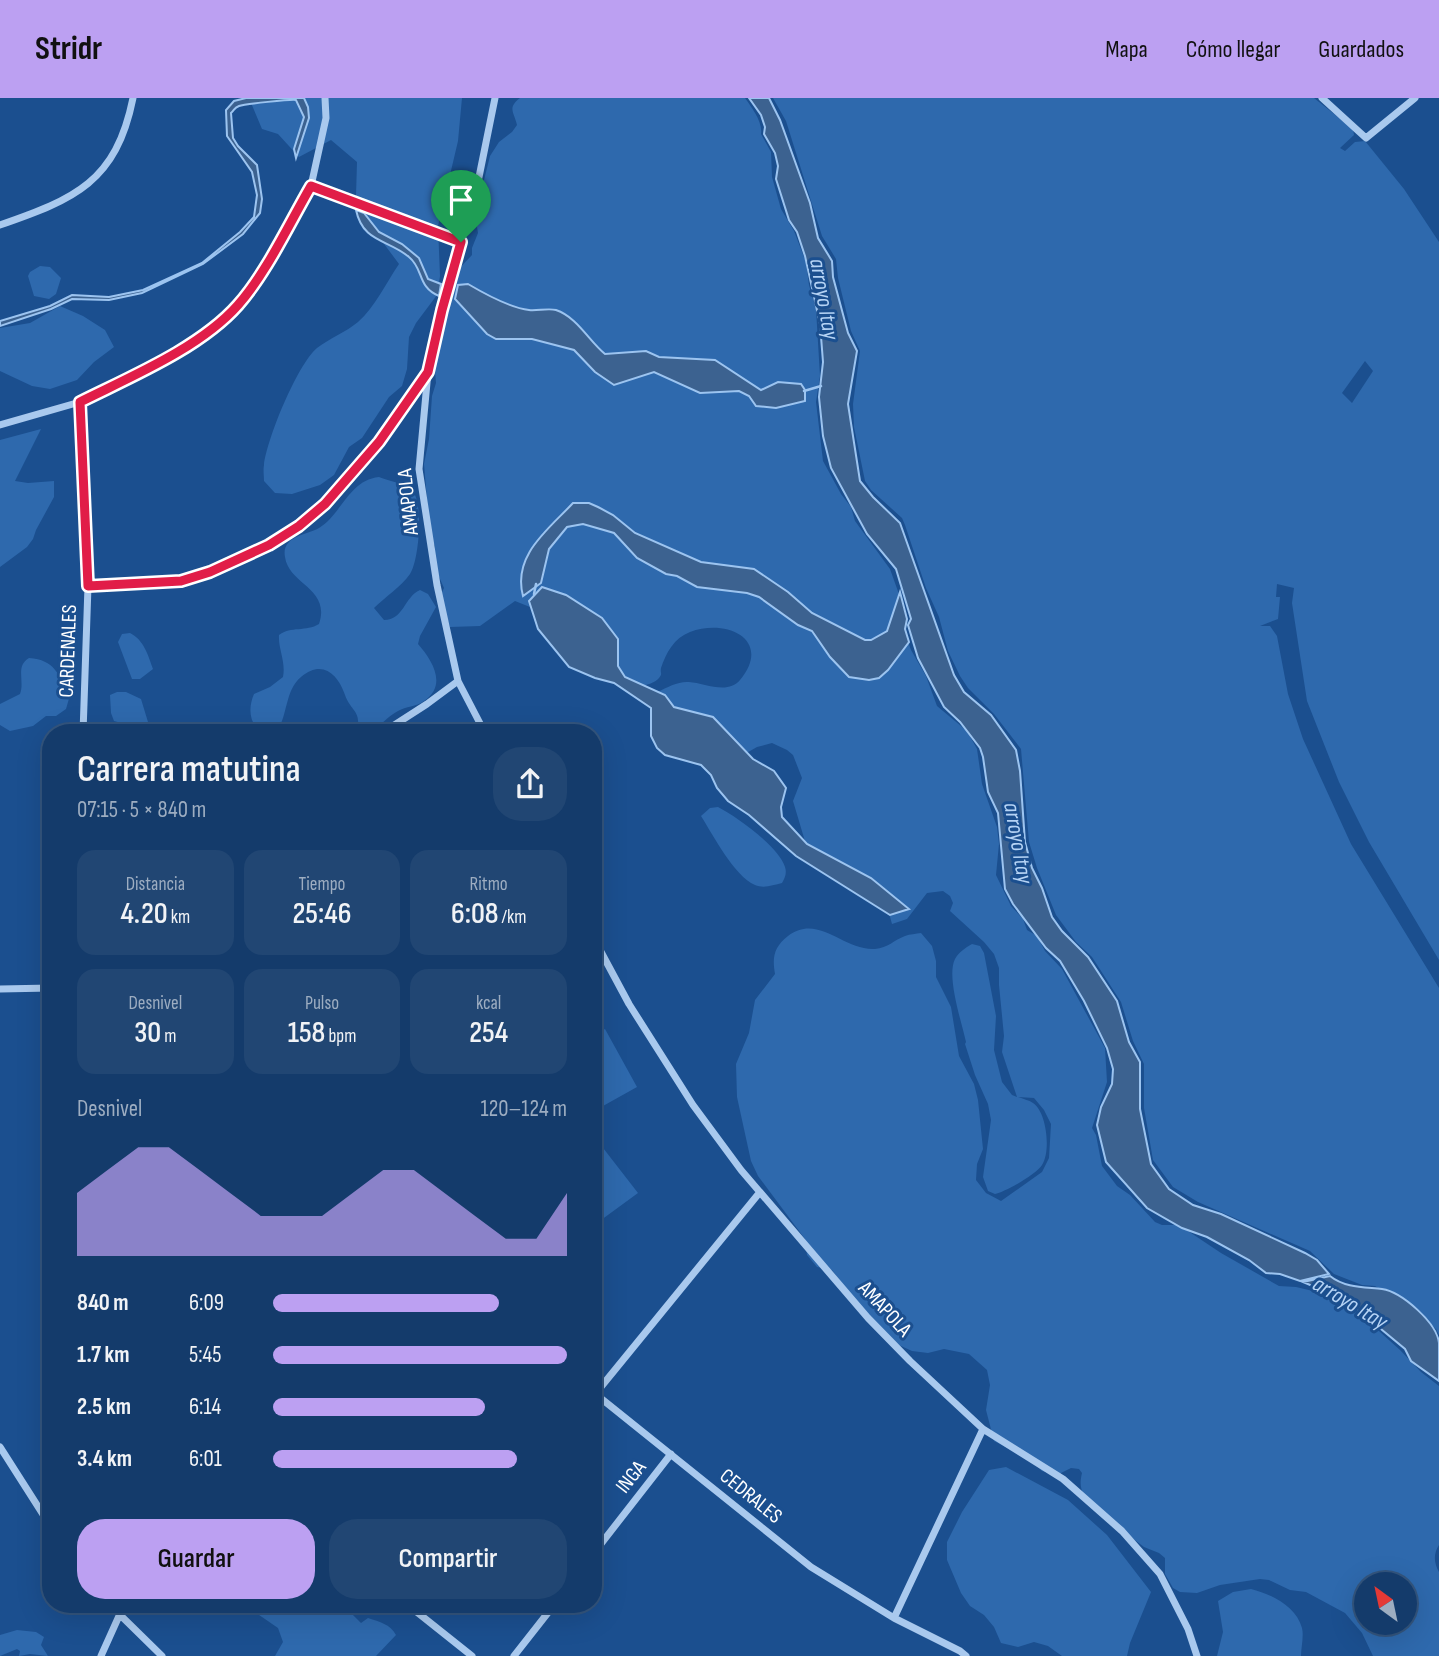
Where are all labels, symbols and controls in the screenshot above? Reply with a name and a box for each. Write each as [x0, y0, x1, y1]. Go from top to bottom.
text: Stridr [35, 29, 102, 69]
text: Mapa [1105, 35, 1148, 64]
text: Cómo llegar [1186, 35, 1280, 64]
text: Guardados [1318, 35, 1404, 64]
pin [431, 170, 491, 242]
icon: arrive [442, 181, 480, 219]
water label: arroyo Itay [803, 256, 845, 343]
street label: AMAPOLA [392, 467, 424, 537]
street label: CARDENALES [54, 604, 82, 698]
text: Carrera matutina [77, 747, 301, 792]
button: share [493, 747, 567, 821]
text: 07:15 · 5 × 840 m [77, 796, 206, 824]
water label: arroyo Itay [997, 800, 1039, 887]
text: Distancia [126, 873, 185, 896]
text: Tiempo [299, 873, 345, 896]
text: Ritmo [470, 873, 508, 896]
text: 4.20 [120, 896, 168, 932]
text: 25:46 [293, 896, 351, 932]
text: 6:08 [451, 896, 499, 932]
text: km [168, 906, 190, 929]
text: /km [499, 906, 526, 929]
text: Desnivel [128, 992, 182, 1015]
text: Pulso [305, 992, 339, 1015]
text: kcal [476, 992, 501, 1015]
text: 30 [134, 1015, 161, 1051]
text: 158 [288, 1015, 325, 1051]
text: 254 [469, 1015, 508, 1051]
text: m [161, 1025, 176, 1048]
text: bpm [325, 1025, 356, 1048]
text: Desnivel [77, 1095, 142, 1123]
text: 120–124 m [480, 1095, 567, 1123]
water label: arroyo Itay [1308, 1270, 1393, 1337]
street label: AMAPOLA [852, 1275, 918, 1343]
text: 840 m [77, 1289, 129, 1317]
text: 6:09 [189, 1289, 224, 1317]
text: 1.7 km [77, 1341, 130, 1369]
text: 5:45 [189, 1341, 221, 1369]
text: 2.5 km [77, 1393, 131, 1421]
text: 6:14 [189, 1393, 221, 1421]
text: 3.4 km [77, 1445, 132, 1473]
text: 6:01 [189, 1445, 222, 1473]
street label: INGA [611, 1455, 652, 1498]
street label: CEDRALES [715, 1463, 787, 1529]
button: Guardar [77, 1519, 315, 1599]
button: Compartir [329, 1519, 567, 1599]
north arrow [1354, 1572, 1418, 1634]
map controls [1354, 1572, 1417, 1635]

